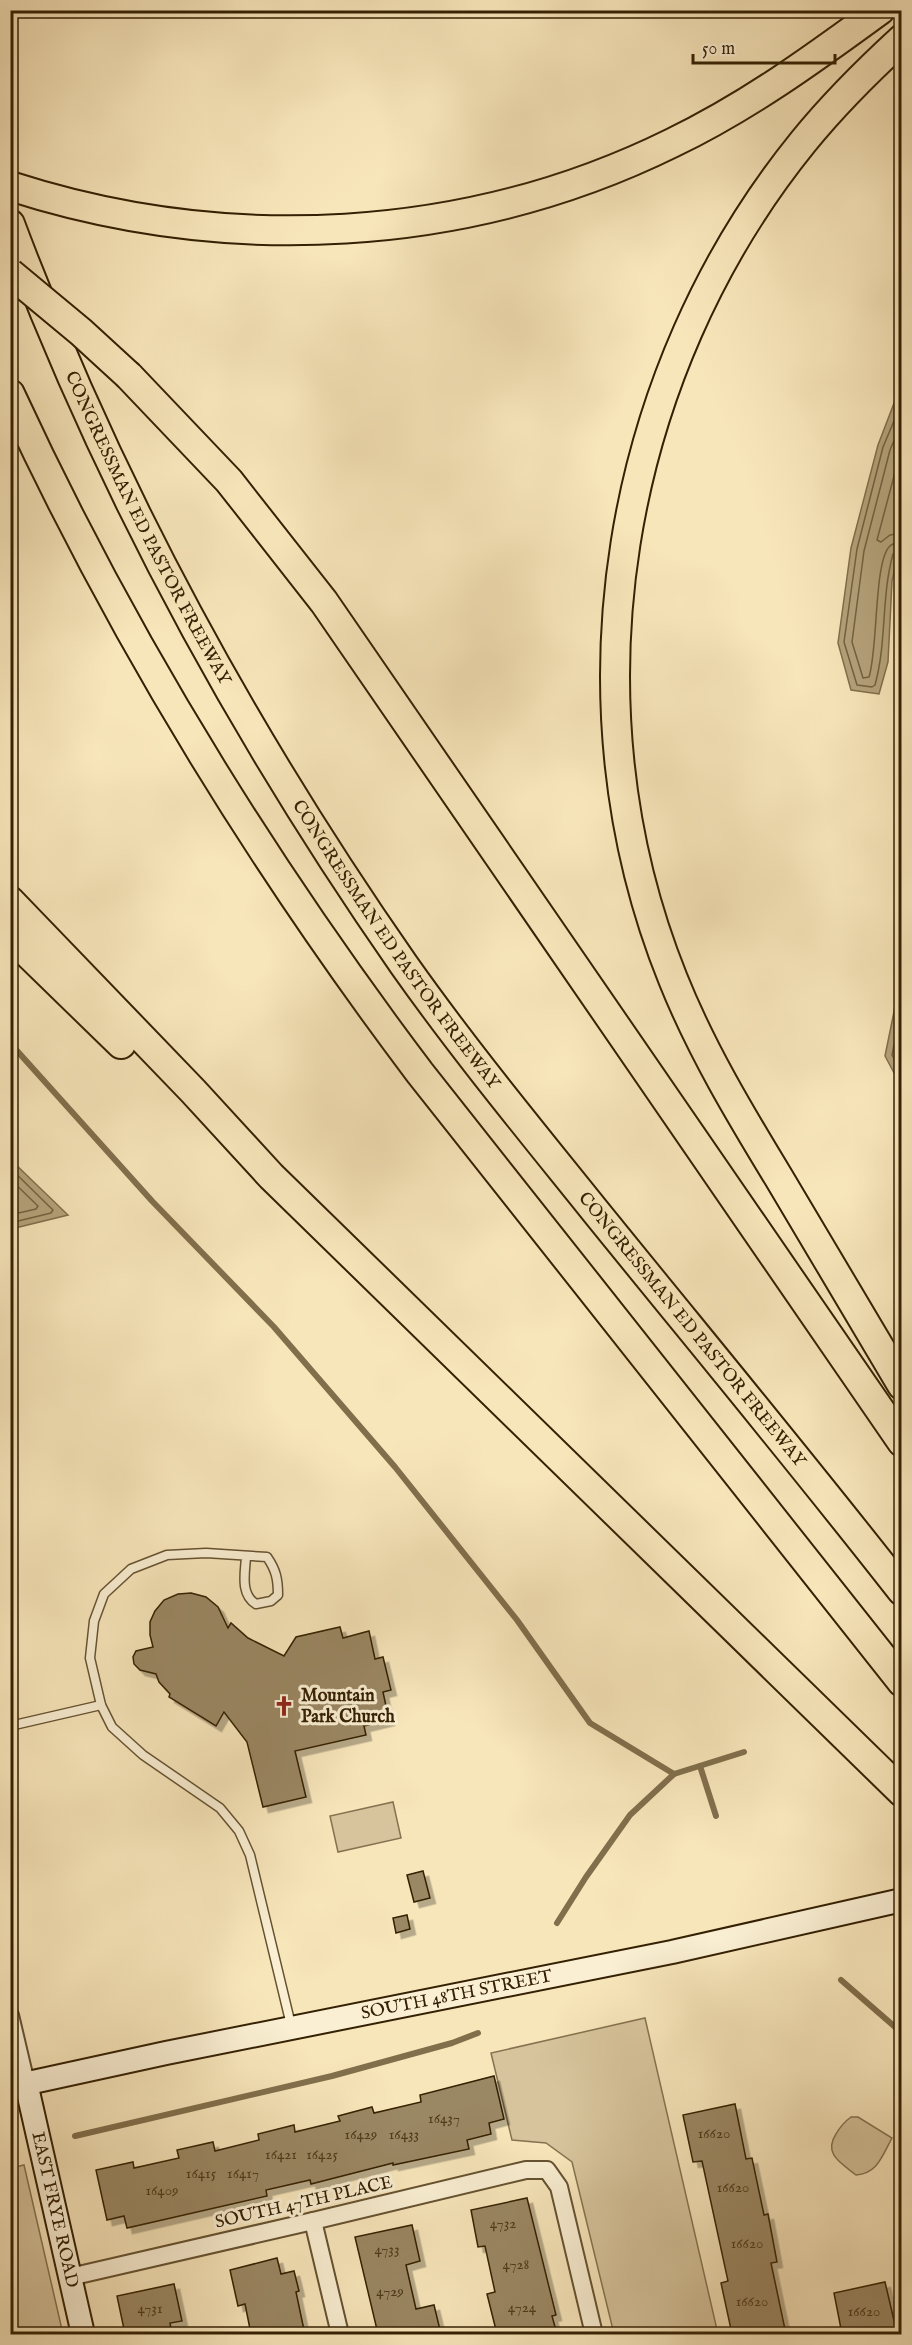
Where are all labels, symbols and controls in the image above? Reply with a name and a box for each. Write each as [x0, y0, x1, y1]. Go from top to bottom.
scale bar [693, 27, 836, 65]
text: 50 m [702, 38, 735, 61]
street label: CONGRESSMAN ED PASTOR FREEWAY [59, 368, 236, 690]
street label: CONGRESSMAN ED PASTOR FREEWAY [287, 796, 505, 1095]
street label: CONGRESSMAN ED PASTOR FREEWAY [573, 1187, 811, 1473]
place label: Mountain Park Church [301, 1685, 395, 1729]
church icon: Mountain Park Church [272, 1694, 296, 1718]
street label: SOUTH 48TH STREET [359, 1965, 554, 2025]
house number: 16437 [428, 2109, 460, 2128]
house number: 16620 [698, 2124, 730, 2143]
house number: 16429 [345, 2125, 377, 2144]
house number: 16433 [389, 2125, 419, 2144]
street label: EAST FRYE ROAD [26, 2130, 84, 2290]
house number: 16421 [265, 2145, 297, 2164]
house number: 16425 [306, 2145, 338, 2164]
house number: 16415 [186, 2164, 217, 2183]
house number: 16417 [227, 2164, 259, 2183]
street label: SOUTH 47TH PLACE [213, 2171, 395, 2235]
house number: 16620 [717, 2178, 749, 2197]
house number: 16409 [145, 2181, 179, 2200]
house number: 4732 [490, 2214, 516, 2233]
house number: 16620 [731, 2234, 763, 2253]
house number: 4733 [374, 2240, 400, 2259]
house number: 4728 [503, 2255, 530, 2274]
house number: 4729 [376, 2282, 404, 2301]
house number: 16620 [736, 2292, 768, 2311]
house number: 4724 [508, 2298, 537, 2317]
house number: 4731 [137, 2299, 163, 2318]
house number: 16620 [848, 2302, 880, 2321]

